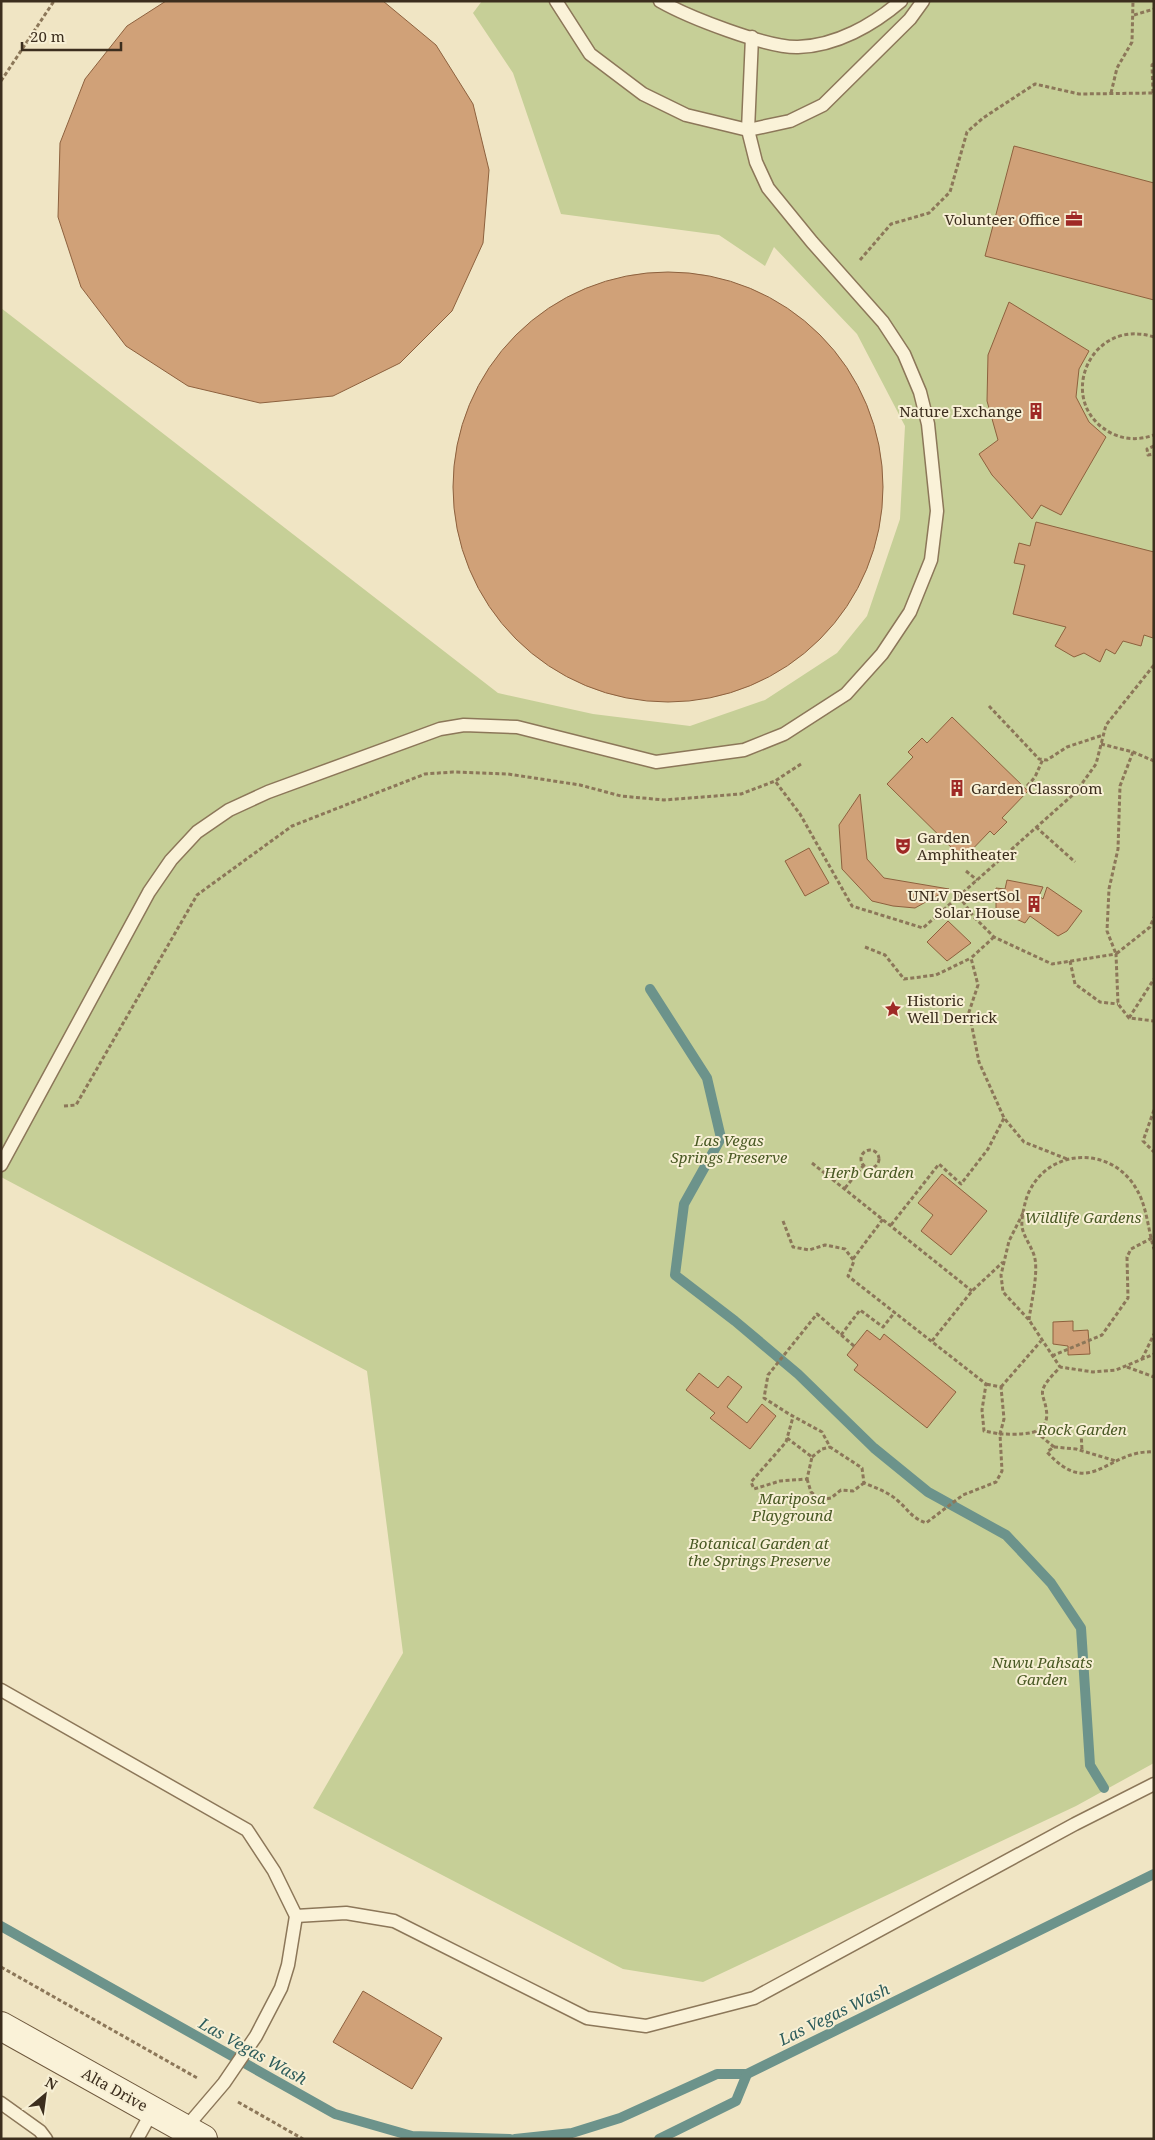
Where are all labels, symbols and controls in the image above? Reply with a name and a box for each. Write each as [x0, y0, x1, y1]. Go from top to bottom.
scale bar [22, 20, 121, 52]
text: 20 m [30, 26, 65, 46]
place label: Volunteer Office [944, 209, 1060, 229]
office icon: Volunteer Office [1064, 209, 1084, 229]
place label: Nature Exchange [899, 401, 1022, 421]
building icon: Nature Exchange [1026, 401, 1046, 421]
building icon: Garden Classroom [947, 778, 967, 798]
place label: Garden Classroom [971, 778, 1102, 798]
place label: Garden Amphitheater [917, 827, 1017, 864]
theatre icon: Garden Amphitheater [893, 836, 913, 856]
place label: UNLV DesertSol Solar House [908, 885, 1020, 922]
building icon: UNLV DesertSol Solar House [1024, 894, 1044, 914]
place label: Historic Well Derrick [907, 990, 997, 1027]
place icon: Historic Well Derrick [883, 999, 903, 1019]
park label: Las Vegas Springs Preserve [671, 1130, 788, 1167]
park label: Herb Garden [823, 1162, 914, 1182]
park label: Wildlife Gardens [1025, 1207, 1141, 1227]
park label: Rock Garden [1036, 1419, 1127, 1439]
park label: Mariposa Playground [751, 1488, 833, 1525]
park label: Botanical Garden at the Springs Preserve [688, 1533, 831, 1570]
park label: Nuwu Pahsats Garden [991, 1652, 1092, 1689]
water label: Las Vegas Wash [774, 1978, 893, 2051]
water label: Las Vegas Wash [194, 2012, 311, 2090]
street label: Alta Drive [79, 2063, 151, 2115]
north arrow [20, 2070, 70, 2120]
text: N [42, 2072, 61, 2094]

